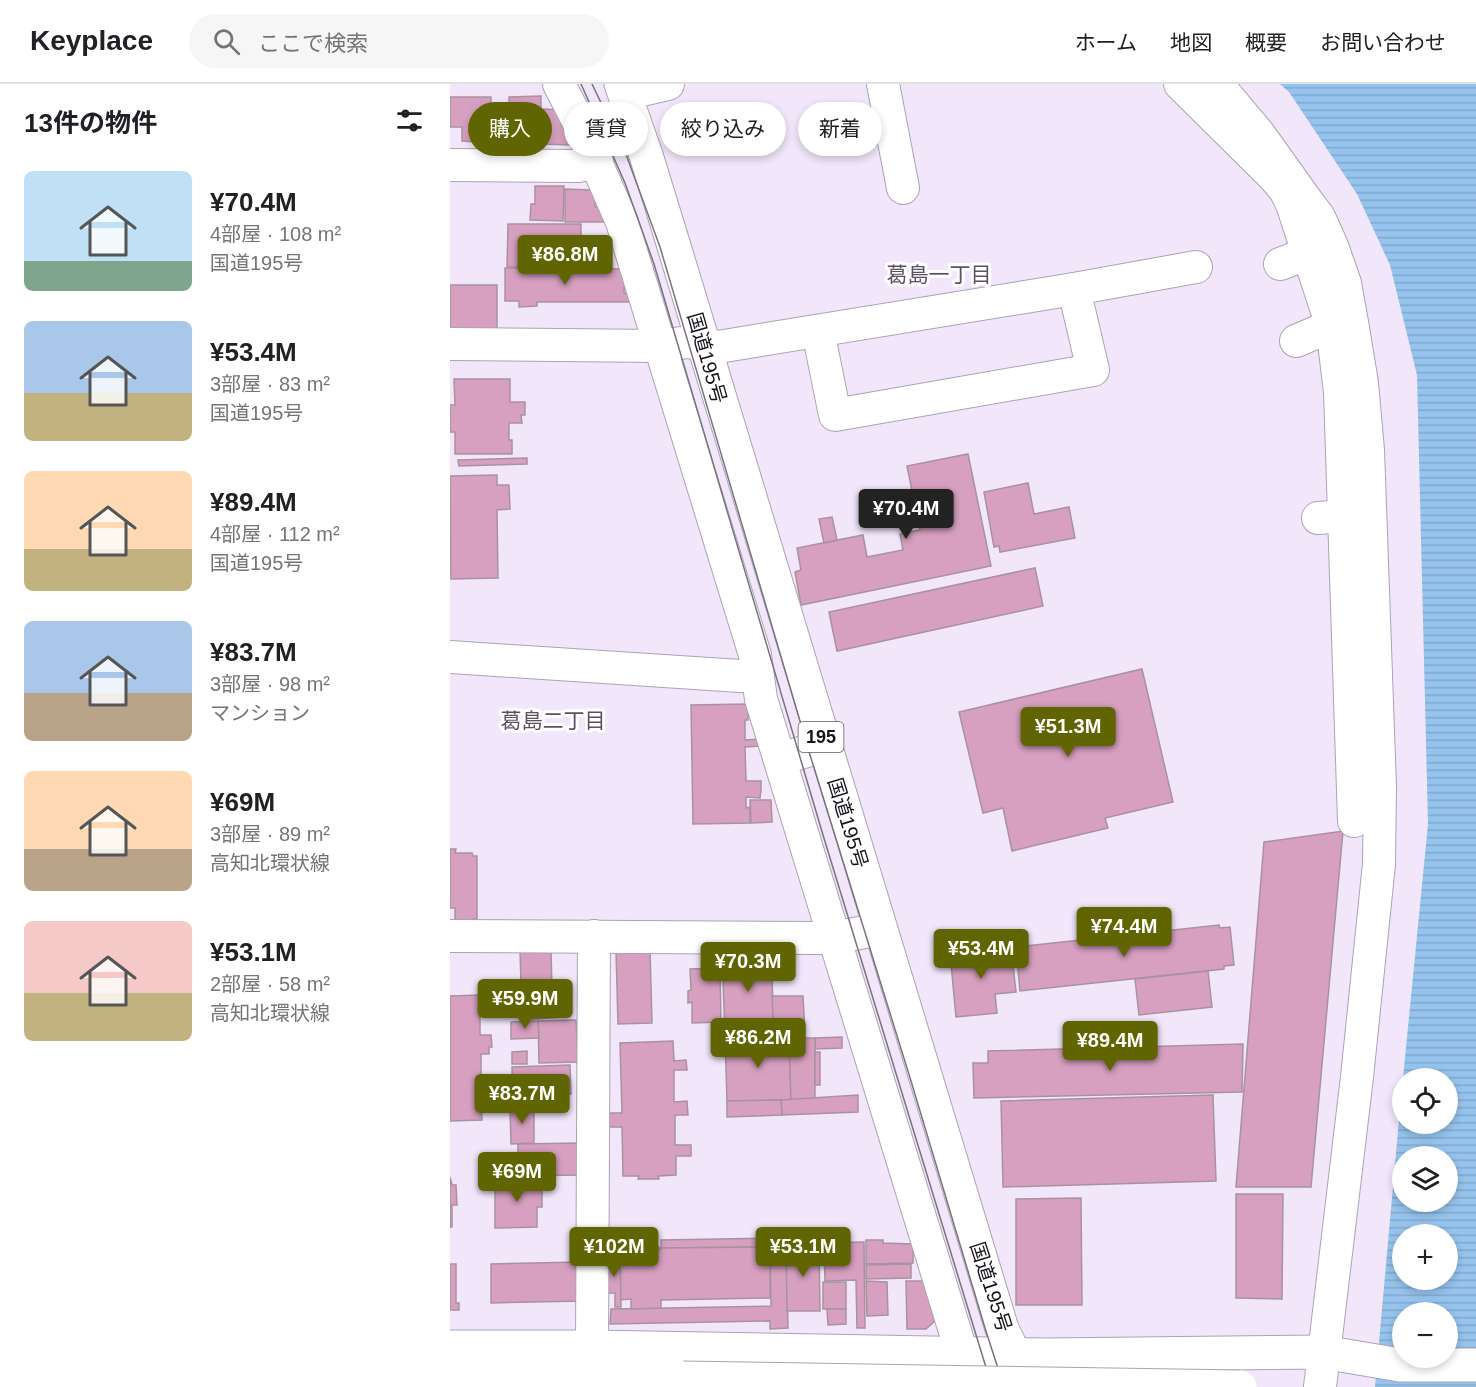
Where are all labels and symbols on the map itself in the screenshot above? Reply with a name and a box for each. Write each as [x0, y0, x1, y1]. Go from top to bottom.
pin: ¥86.8M [516, 235, 614, 286]
district label: 葛島一丁目 [887, 263, 992, 286]
street label: 国道195号 [684, 310, 730, 406]
pin: ¥70.4M [857, 489, 955, 540]
pin: ¥51.3M [1019, 707, 1117, 758]
district label: 葛島二丁目 [501, 709, 606, 732]
road number: 195 [798, 722, 844, 752]
street label: 国道195号 [824, 775, 872, 871]
pin: ¥74.4M [1075, 907, 1173, 958]
pin: ¥53.4M [932, 929, 1030, 980]
pin: ¥70.3M [699, 942, 797, 993]
pin: ¥59.9M [476, 979, 574, 1030]
pin: ¥86.2M [709, 1018, 807, 1069]
pin: ¥89.4M [1061, 1021, 1159, 1072]
pin: ¥83.7M [473, 1074, 571, 1125]
pin: ¥69M [481, 1152, 553, 1203]
pin: ¥102M [572, 1227, 656, 1278]
pin: ¥53.1M [754, 1227, 852, 1278]
street label: 国道195号 [966, 1239, 1016, 1335]

